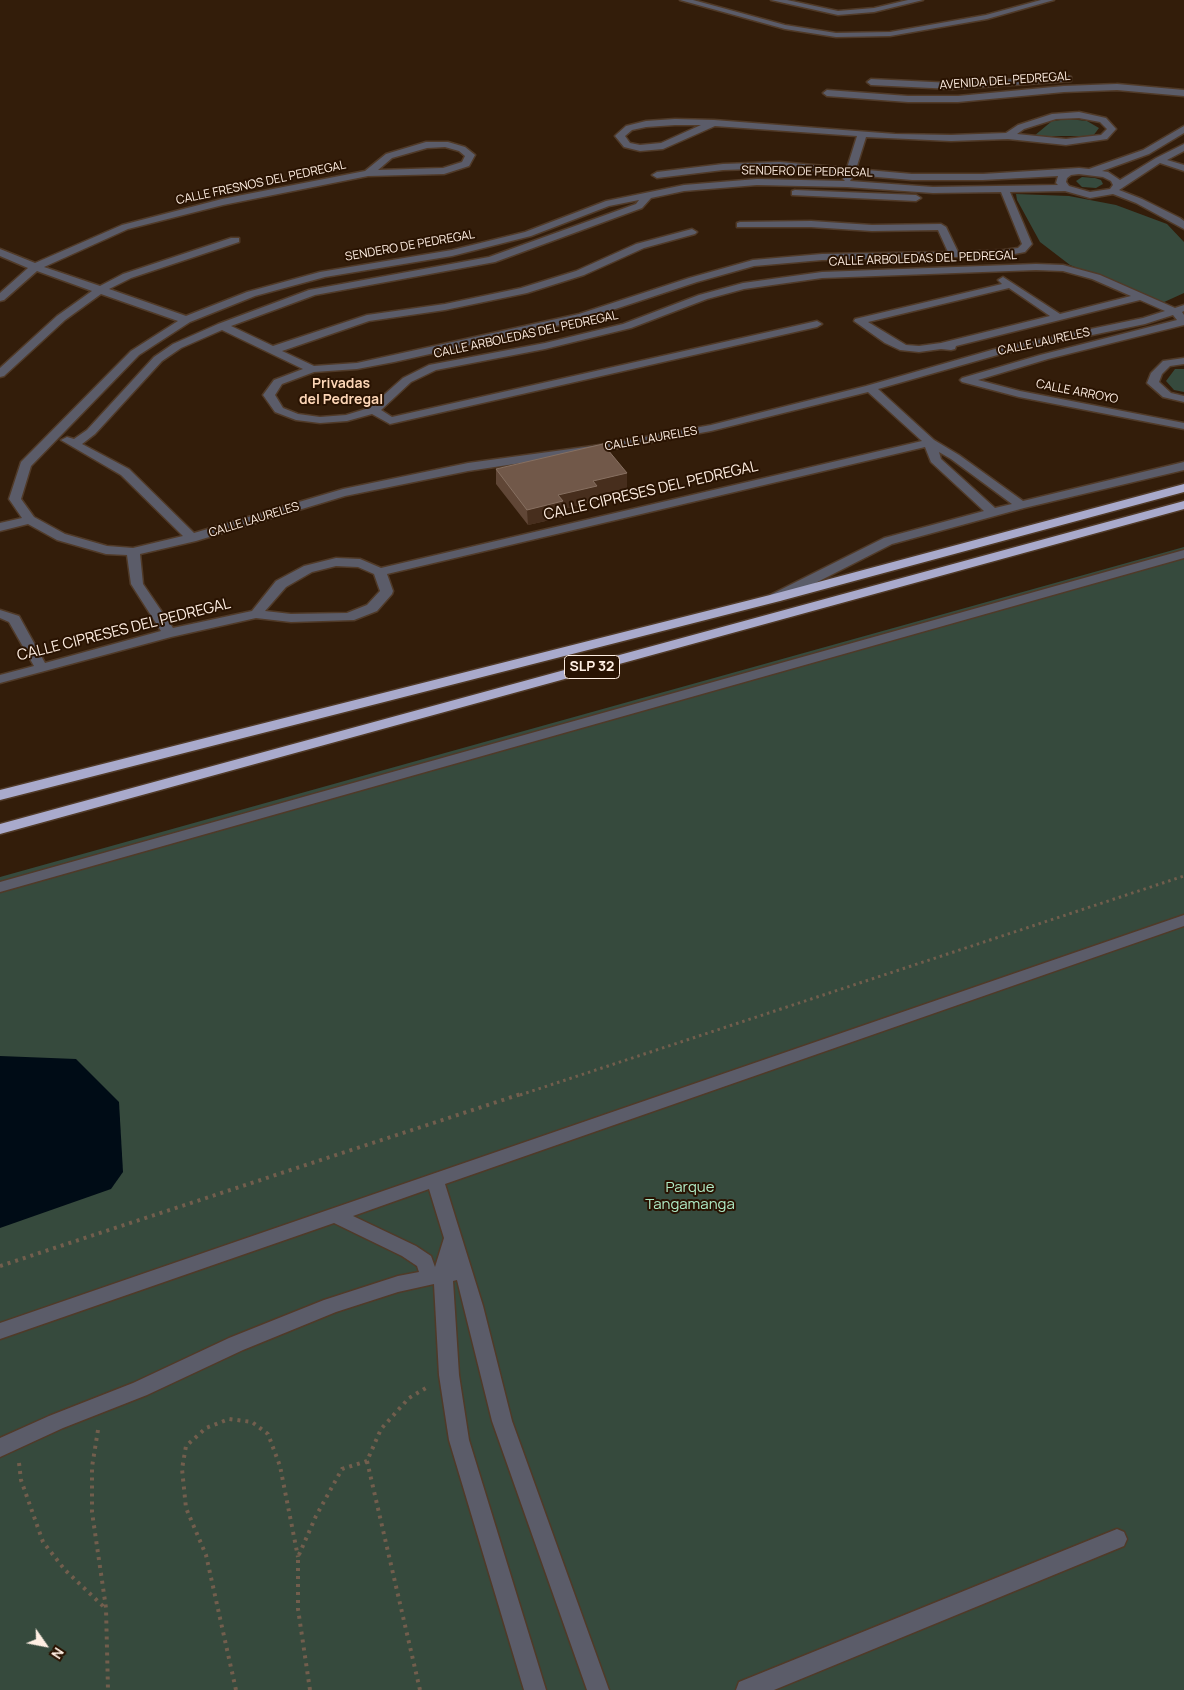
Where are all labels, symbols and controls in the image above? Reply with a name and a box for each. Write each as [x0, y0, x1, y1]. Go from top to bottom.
street label: AVENIDA DEL PEDREGAL [939, 69, 1071, 93]
street label: CALLE FRESNOS DEL PEDREGAL [175, 158, 347, 208]
street label: SENDERO DE PEDREGAL [741, 164, 873, 180]
street label: SENDERO DE PEDREGAL [344, 227, 476, 265]
street label: CALLE ARBOLEDAS DEL PEDREGAL [829, 249, 1017, 269]
street label: CALLE ARBOLEDAS DEL PEDREGAL [432, 308, 620, 362]
street label: CALLE LAURELES [997, 325, 1091, 359]
district label: Privadas del Pedregal [299, 376, 383, 408]
street label: CALLE ARROYO [1035, 377, 1119, 407]
street label: CALLE LAURELES [604, 424, 698, 454]
street label: CALLE CIPRESES DEL PEDREGAL [542, 458, 760, 524]
street label: CALLE LAURELES [207, 499, 301, 541]
street label: CALLE CIPRESES DEL PEDREGAL [15, 595, 233, 665]
road number: SLP 32 [564, 656, 620, 679]
park label: Parque Tangamanga [645, 1179, 735, 1214]
north arrow [20, 1620, 70, 1670]
text: N [47, 1644, 69, 1663]

